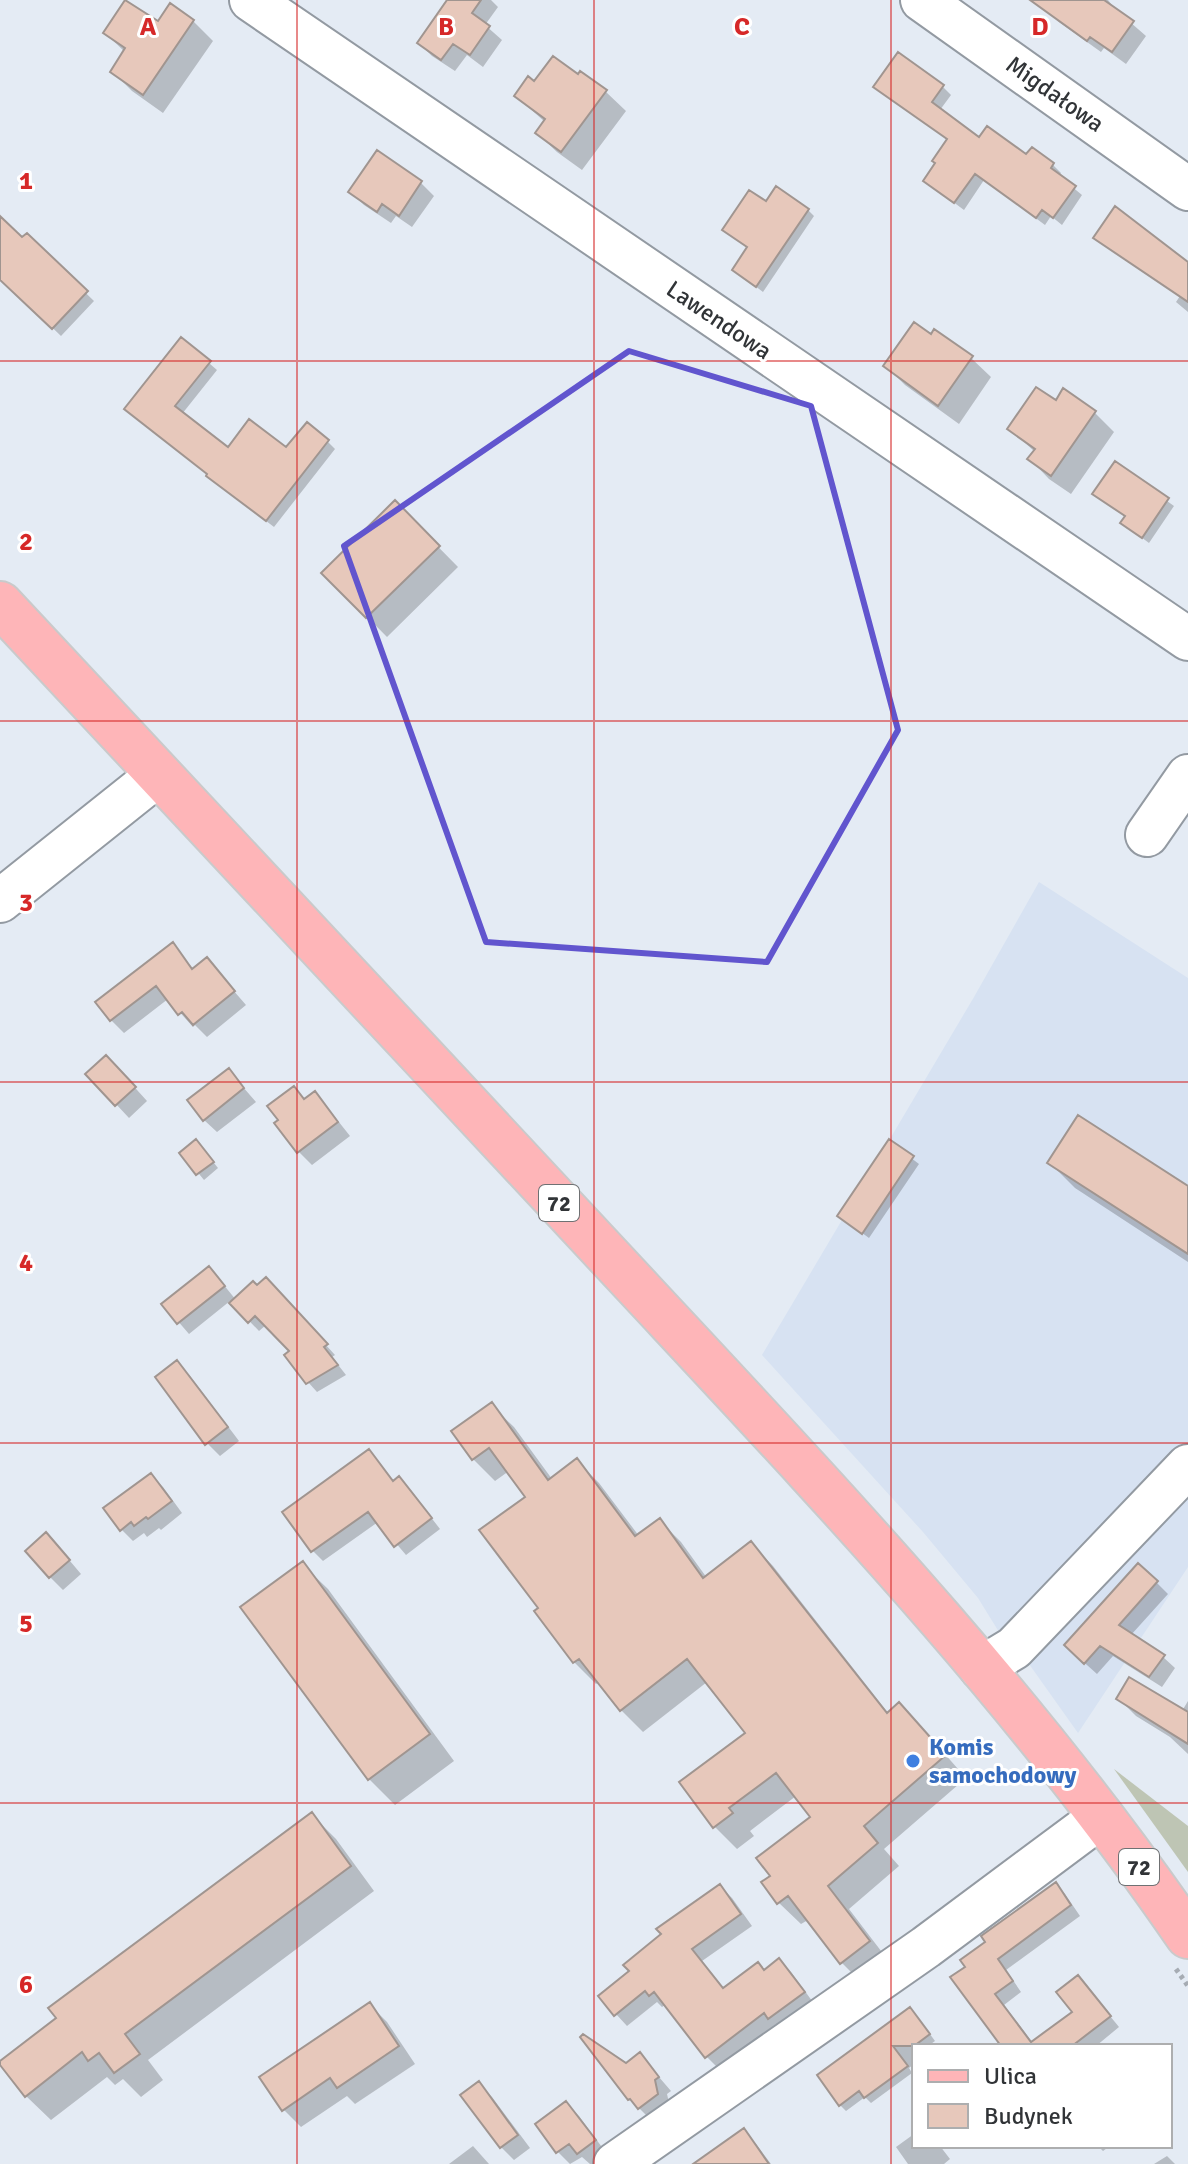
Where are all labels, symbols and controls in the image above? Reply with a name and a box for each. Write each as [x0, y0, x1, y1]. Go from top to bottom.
text: A [140, 11, 157, 43]
text: B [438, 11, 454, 43]
text: C [734, 11, 750, 43]
text: D [1031, 11, 1049, 43]
street label: Migdałowa [1000, 49, 1110, 139]
text: 1 [19, 165, 33, 197]
street label: Lawendowa [661, 274, 777, 366]
text: 2 [19, 526, 33, 558]
text: 3 [19, 887, 33, 919]
road number: 72 [539, 1185, 579, 1221]
text: 4 [19, 1247, 33, 1279]
text: 5 [19, 1608, 33, 1640]
place label: Komis samochodowy [929, 1732, 1076, 1790]
marker: Komis samochodowy [904, 1752, 922, 1770]
road number: 72 [1119, 1849, 1159, 1885]
text: 6 [19, 1969, 33, 2001]
legend [912, 2044, 1172, 2148]
text: Ulica [984, 2061, 1037, 2091]
text: Budynek [984, 2101, 1073, 2131]

